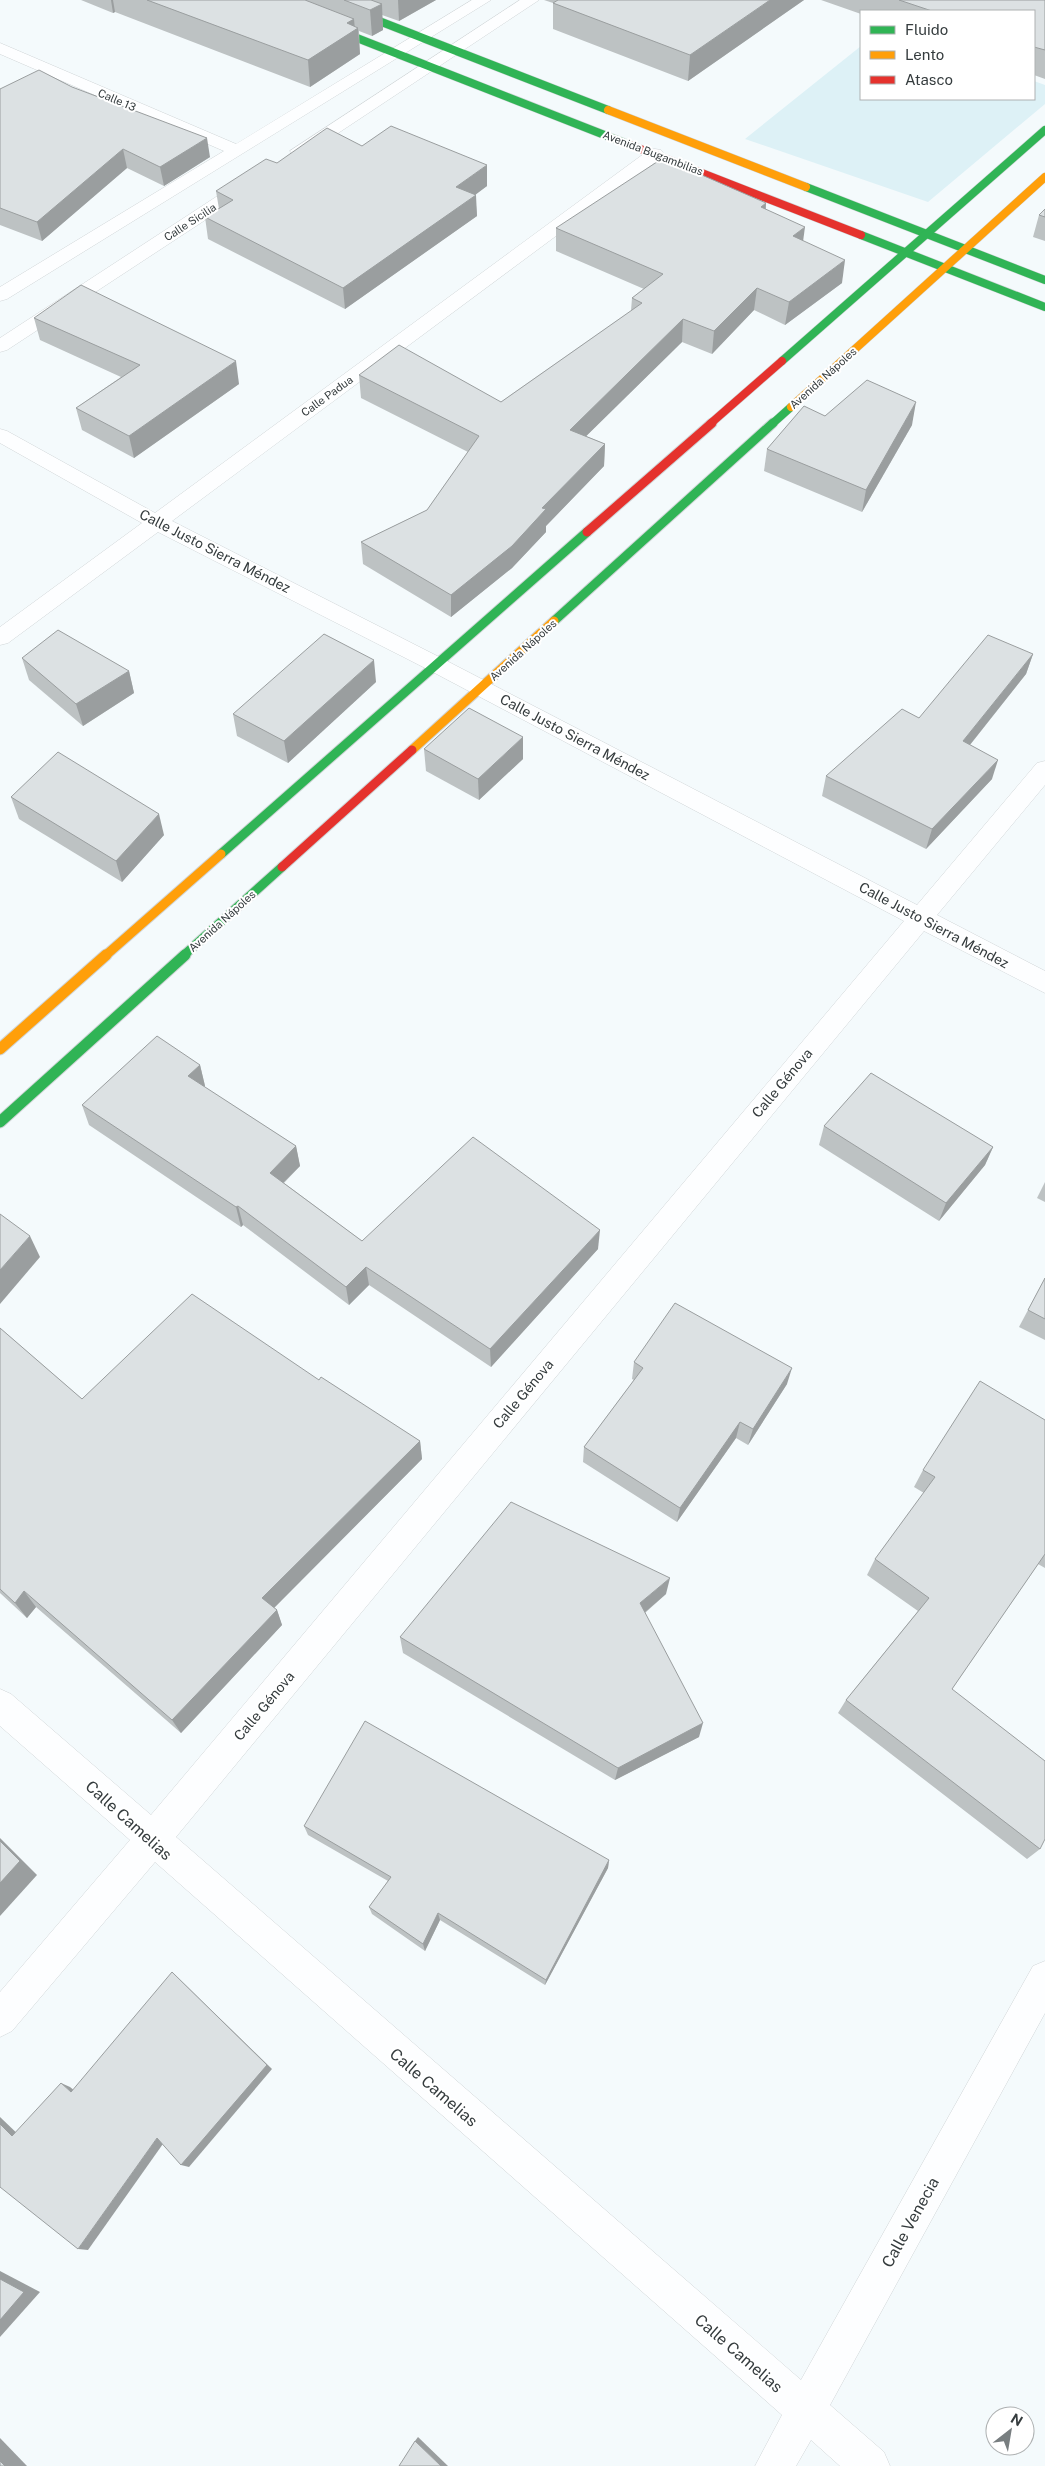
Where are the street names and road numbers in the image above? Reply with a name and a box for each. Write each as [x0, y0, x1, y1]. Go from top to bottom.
street label: Calle 13 [96, 87, 138, 113]
street label: Avenida Bugambilias [601, 128, 705, 178]
street label: Calle Sicilia [162, 201, 218, 243]
street label: Avenida Nápoles [787, 345, 859, 411]
street label: Calle Padua [299, 373, 355, 419]
street label: Calle Justo Sierra Méndez [137, 506, 293, 596]
street label: Avenida Nápoles [487, 617, 559, 683]
street label: Calle Justo Sierra Méndez [497, 691, 653, 783]
street label: Calle Justo Sierra Méndez [856, 879, 1012, 971]
street label: Avenida Nápoles [186, 888, 258, 954]
street label: Calle Génova [749, 1045, 815, 1121]
street label: Calle Génova [490, 1356, 556, 1432]
street label: Calle Génova [231, 1668, 297, 1744]
street label: Calle Camelias [81, 1777, 176, 1864]
street label: Calle Camelias [386, 2044, 481, 2131]
street label: Calle Venecia [878, 2174, 943, 2271]
street label: Calle Camelias [691, 2310, 786, 2397]

